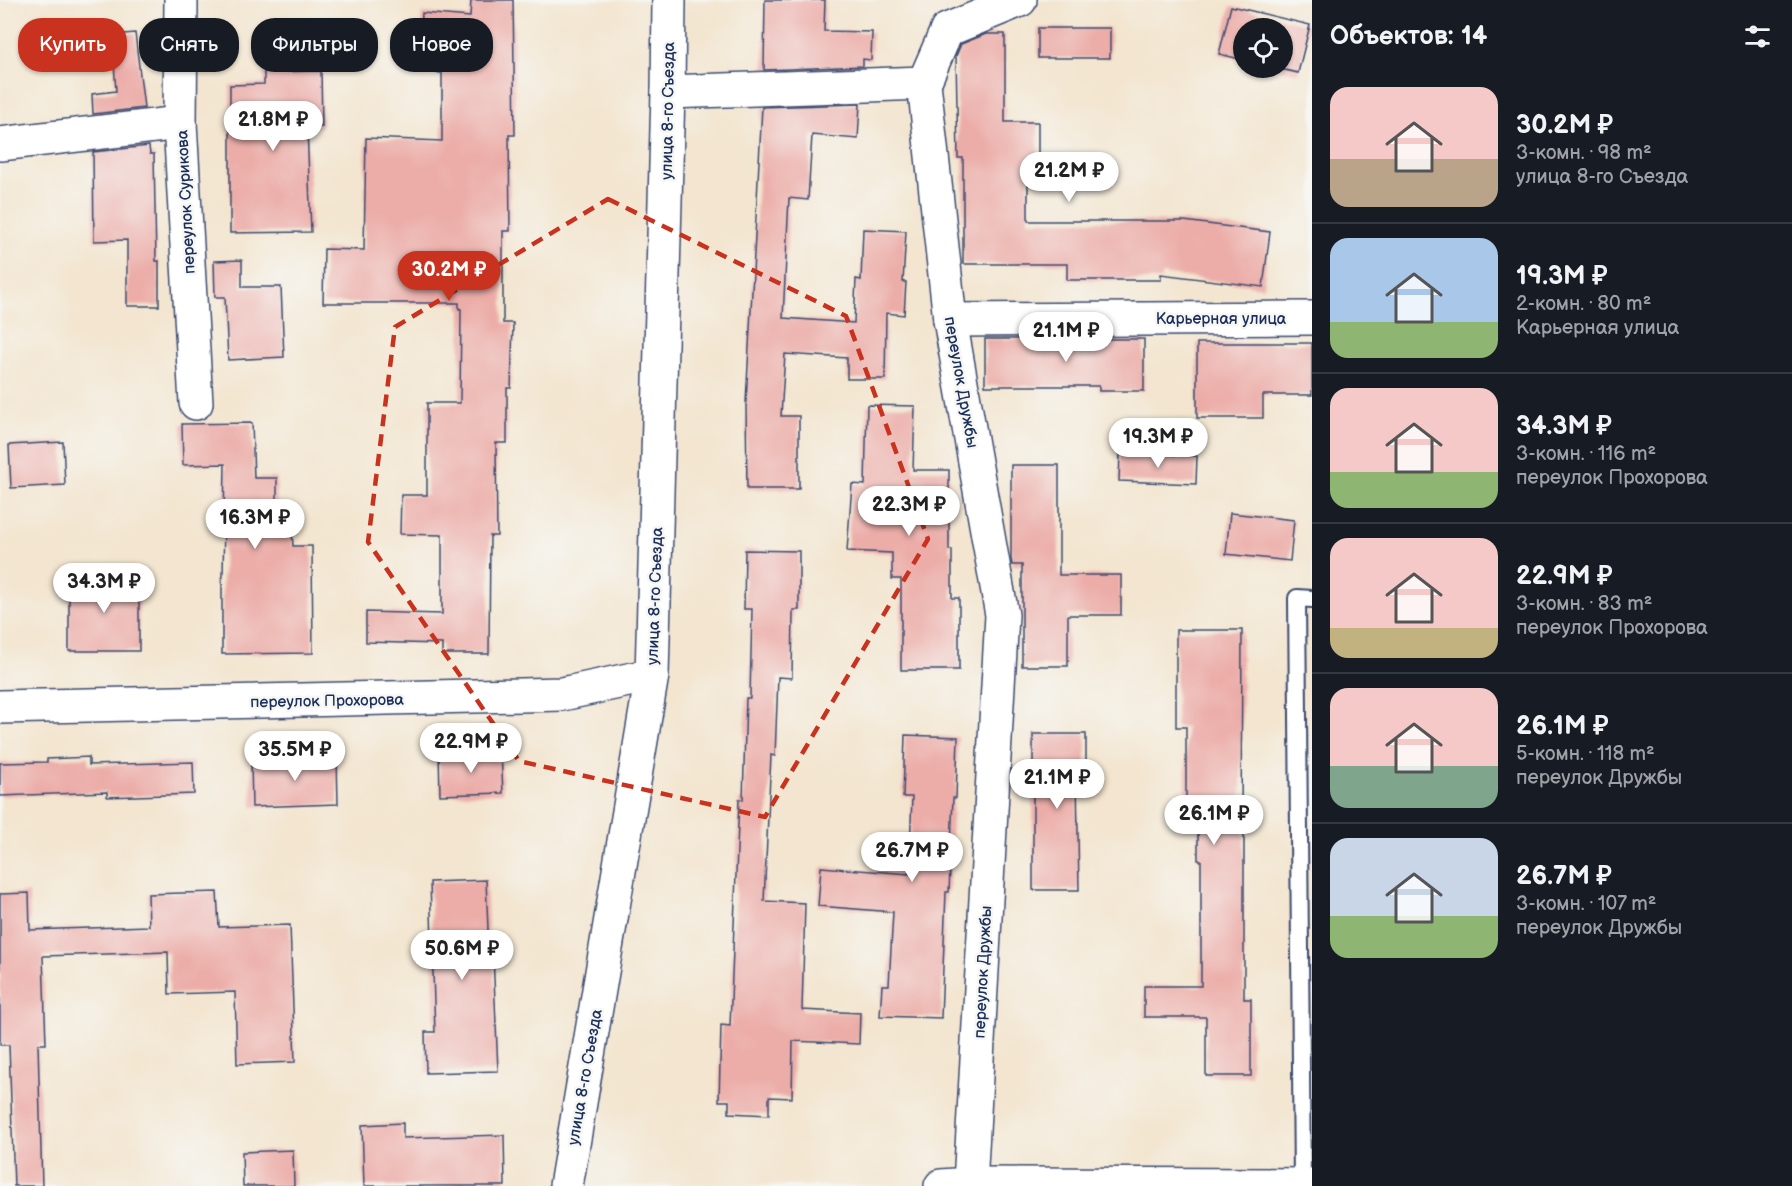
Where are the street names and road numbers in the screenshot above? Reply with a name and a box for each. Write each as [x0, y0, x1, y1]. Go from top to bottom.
street label: улица 8-го Съезда [658, 41, 679, 180]
street label: переулок Сурикова [173, 129, 200, 274]
street label: Карьерная улица [1156, 310, 1287, 329]
street label: переулок Дружбы [940, 315, 981, 449]
street label: улица 8-го Съезда [644, 526, 667, 665]
street label: переулок Прохорова [250, 691, 404, 712]
street label: переулок Дружбы [971, 905, 996, 1039]
street label: улица 8-го Съезда [564, 1007, 607, 1147]

